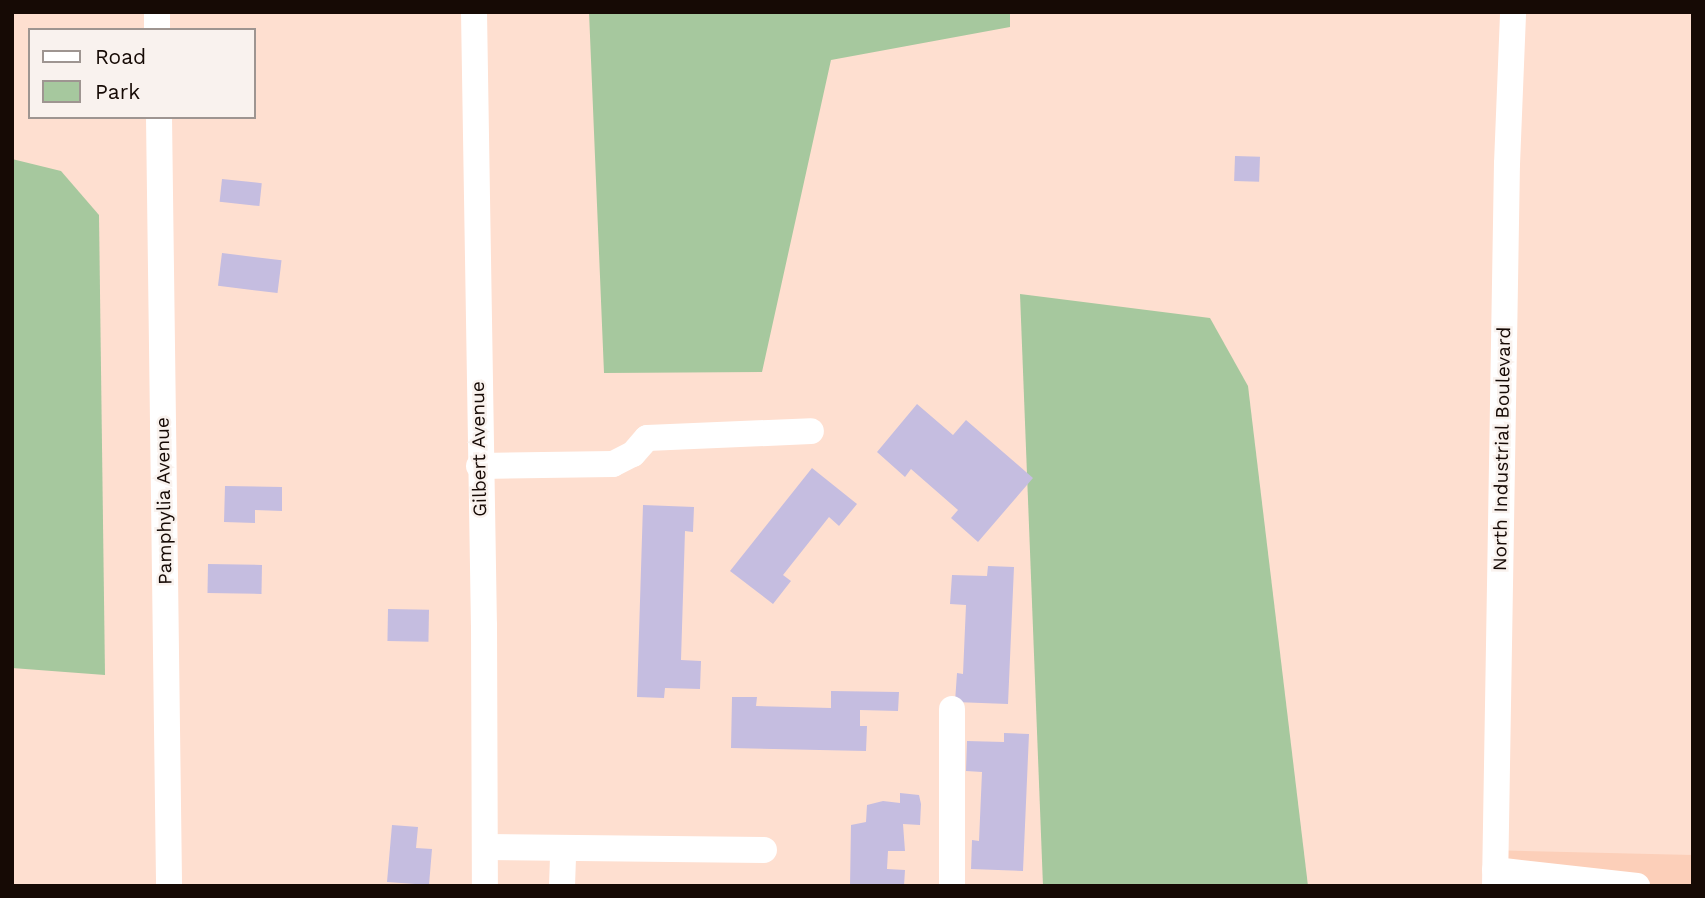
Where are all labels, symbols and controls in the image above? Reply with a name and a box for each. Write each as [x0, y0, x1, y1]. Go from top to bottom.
legend [28, 28, 256, 119]
text: Road [95, 44, 146, 69]
text: Park [95, 79, 140, 104]
street label: North Industrial Boulevard [1488, 326, 1516, 572]
street label: Gilbert Avenue [466, 381, 492, 517]
street label: Pamphylia Avenue [151, 416, 177, 586]

